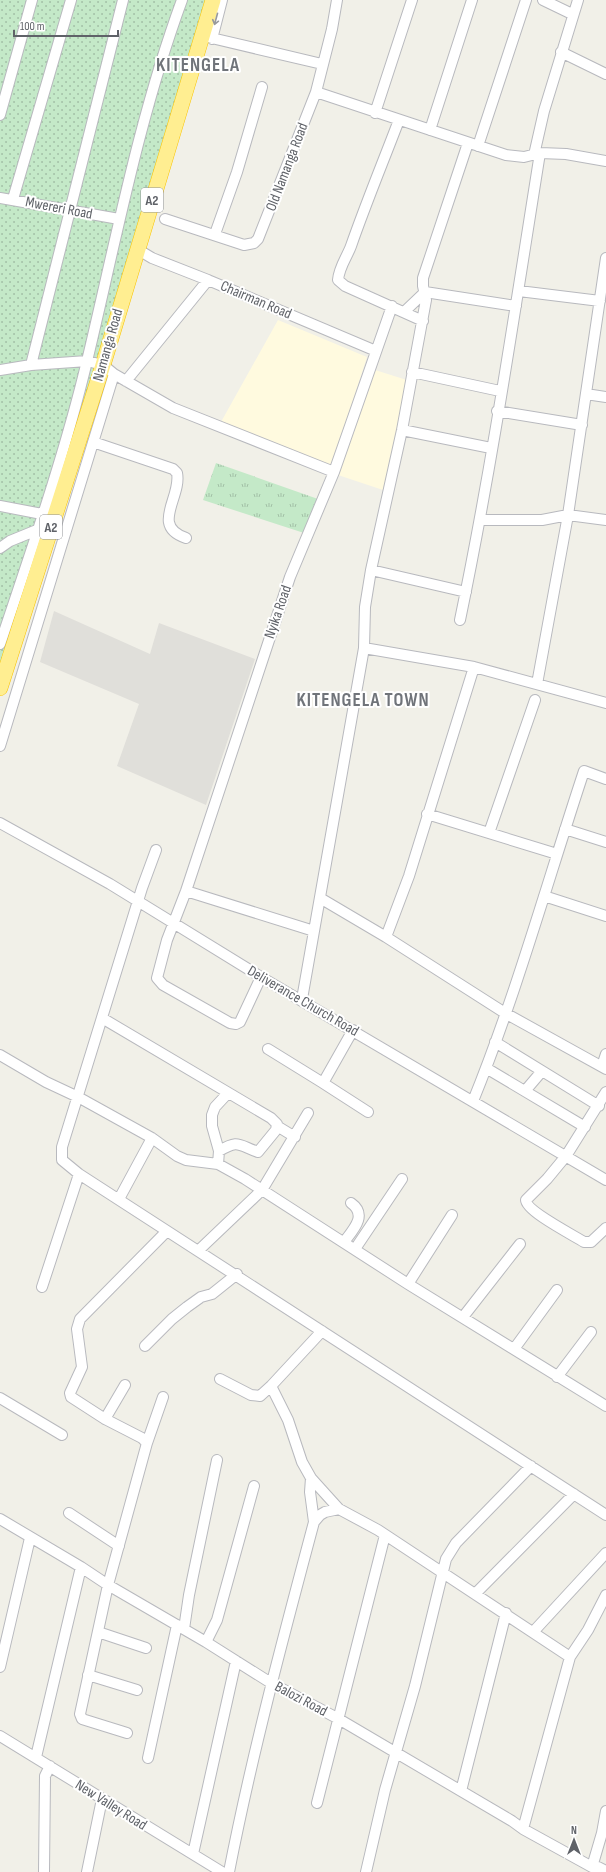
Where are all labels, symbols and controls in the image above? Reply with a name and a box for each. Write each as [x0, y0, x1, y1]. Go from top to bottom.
scale bar [14, 12, 118, 38]
one-way arrow [212, 12, 219, 25]
text: 100 m [20, 19, 45, 34]
district label: KITENGELA [156, 54, 240, 77]
street label: Old Namanga Road [261, 120, 313, 214]
road number: A2 [141, 188, 163, 212]
street label: Mwereri Road [24, 192, 94, 224]
street label: Chairman Road [217, 276, 295, 324]
street label: Namanga Road [89, 307, 127, 383]
road number: A2 [40, 515, 62, 539]
street label: Nyika Road [260, 583, 296, 641]
district label: KITENGELA TOWN [296, 689, 430, 712]
street label: Deliverance Church Road [244, 961, 362, 1041]
street label: Balozi Road [271, 1677, 331, 1721]
street label: New Valley Road [72, 1775, 150, 1835]
north arrow [554, 1820, 594, 1860]
text: N [571, 1824, 577, 1837]

